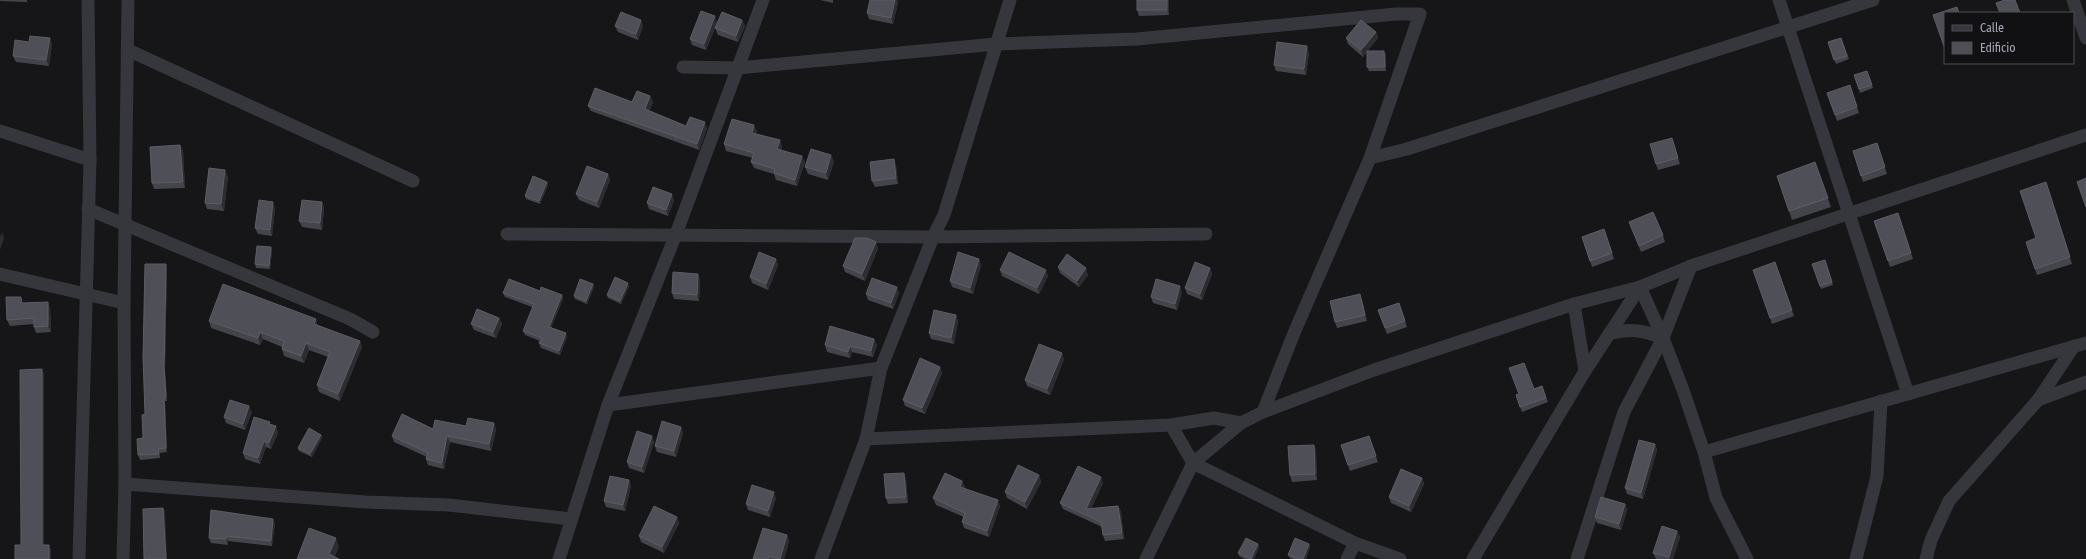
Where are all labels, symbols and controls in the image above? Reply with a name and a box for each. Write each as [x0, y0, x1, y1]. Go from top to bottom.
legend [1944, 12, 2074, 64]
text: Calle [1980, 21, 2004, 35]
text: Edificio [1980, 41, 2016, 55]

